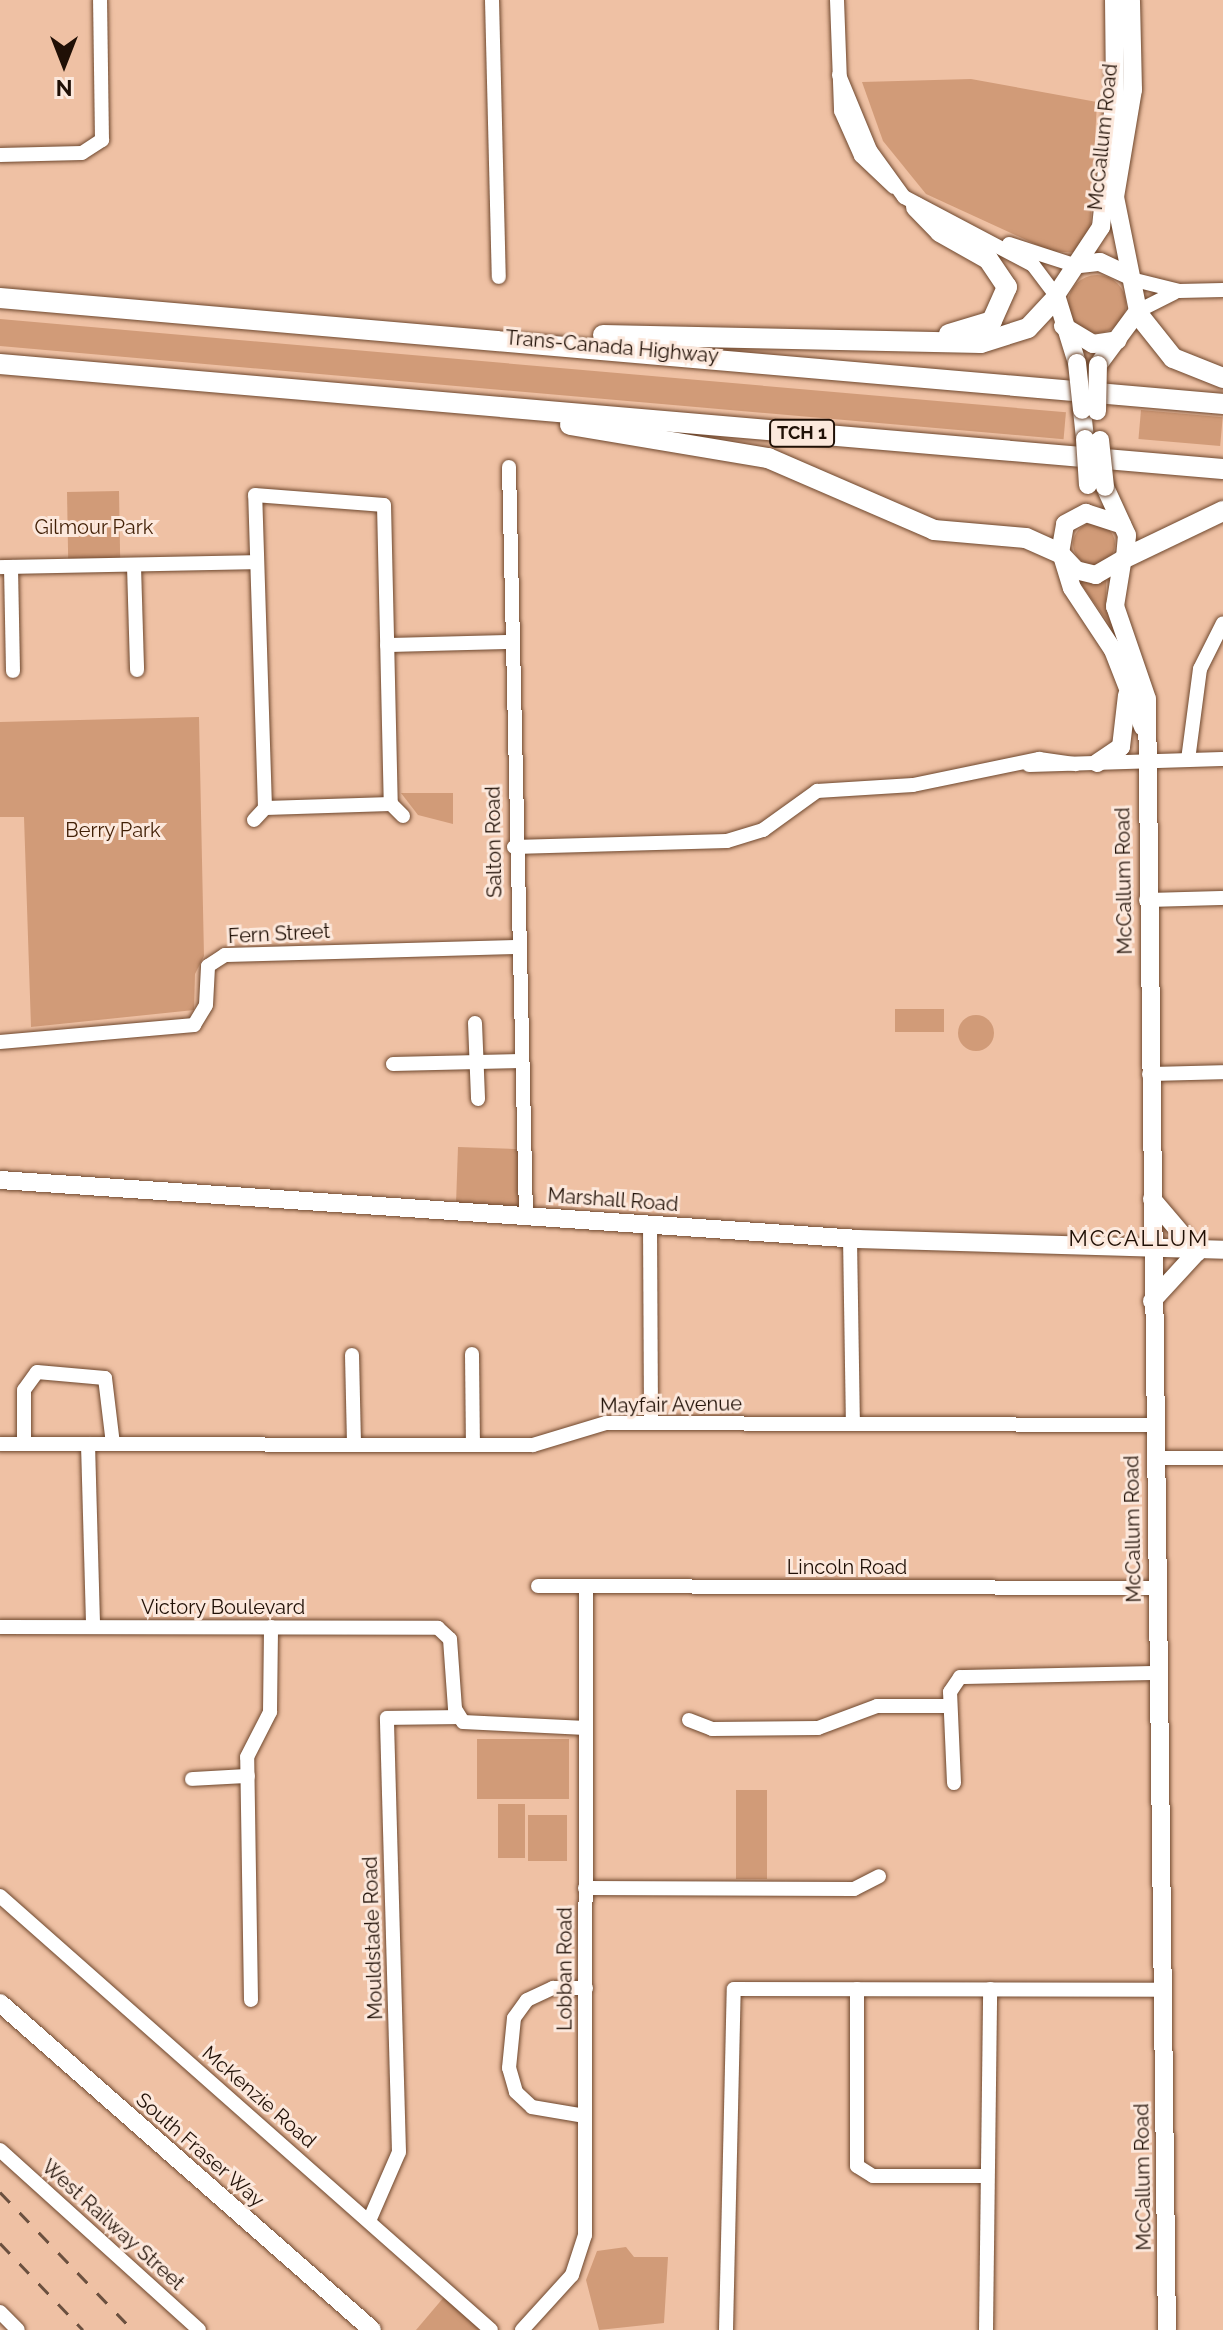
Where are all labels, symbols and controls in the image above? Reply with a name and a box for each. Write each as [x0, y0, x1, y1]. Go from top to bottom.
north arrow [24, 24, 104, 104]
street label: McCallum Road [1083, 63, 1123, 211]
text: N [56, 75, 72, 101]
street label: Trans-Canada Highway [504, 326, 720, 368]
road number: TCH 1 [768, 419, 836, 447]
park label: Gilmour Park [34, 515, 154, 539]
street label: Salton Road [481, 786, 507, 898]
street label: McCallum Road [1111, 807, 1137, 955]
park label: Berry Park [65, 818, 161, 842]
street label: Fern Street [227, 919, 331, 949]
street label: Marshall Road [547, 1183, 679, 1217]
district label: MCCALLUM [1069, 1226, 1209, 1252]
street label: Mayfair Avenue [599, 1392, 743, 1418]
street label: McCallum Road [1120, 1455, 1146, 1603]
street label: Lincoln Road [787, 1555, 907, 1579]
street label: Victory Boulevard [141, 1595, 305, 1619]
street label: Mouldstade Road [358, 1856, 388, 2020]
street label: Lobban Road [553, 1907, 577, 2031]
street label: McKenzie Road [197, 2041, 321, 2153]
street label: South Fraser Way [131, 2087, 269, 2213]
street label: McCallum Road [1130, 2103, 1156, 2251]
street label: West Railway Street [37, 2155, 189, 2295]

